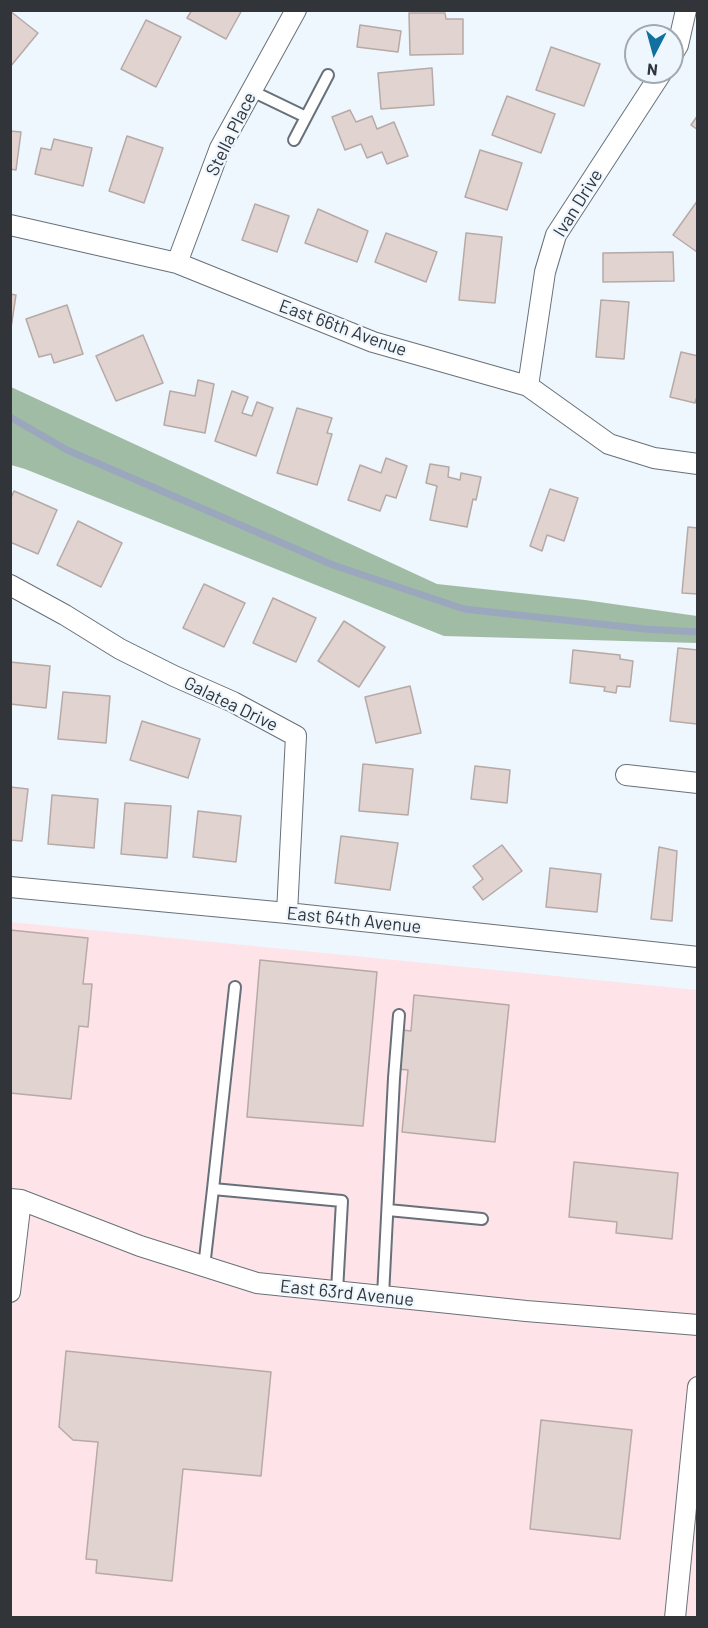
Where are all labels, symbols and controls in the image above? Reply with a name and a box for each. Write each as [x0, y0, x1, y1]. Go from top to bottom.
north arrow [624, 24, 684, 84]
text: N [646, 60, 659, 80]
street label: Stella Place [201, 89, 261, 179]
street label: Ivan Drive [549, 165, 607, 241]
street label: East 66th Avenue [276, 295, 410, 361]
street label: Galatea Drive [180, 672, 282, 736]
street label: East 64th Avenue [286, 902, 422, 938]
street label: East 63rd Avenue [279, 1275, 415, 1311]

